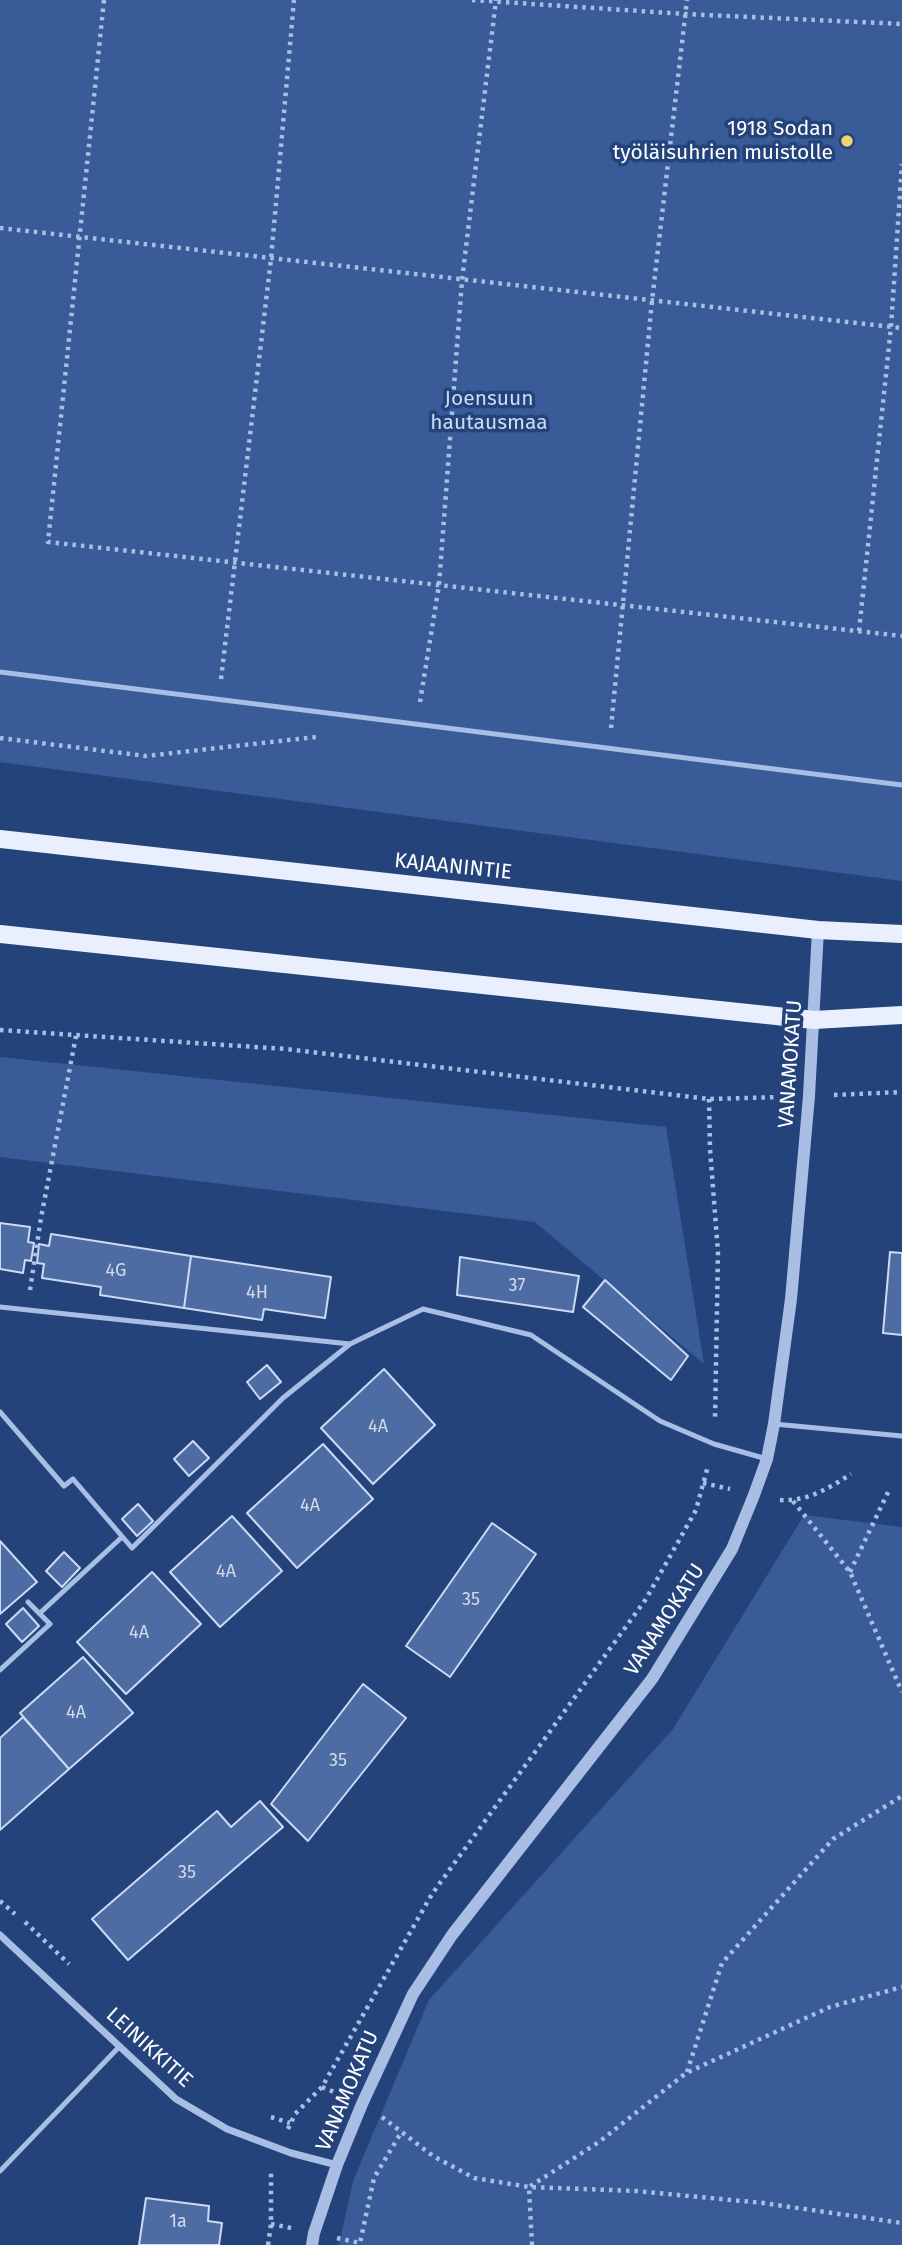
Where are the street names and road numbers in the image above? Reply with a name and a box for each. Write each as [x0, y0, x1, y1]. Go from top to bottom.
street label: KAJAANINTIE [393, 848, 513, 886]
street label: VANAMOKATU [774, 999, 808, 1129]
street label: VANAMOKATU [619, 1559, 711, 1681]
street label: LEINIKKITIE [101, 2003, 197, 2093]
street label: VANAMOKATU [311, 2027, 385, 2155]

